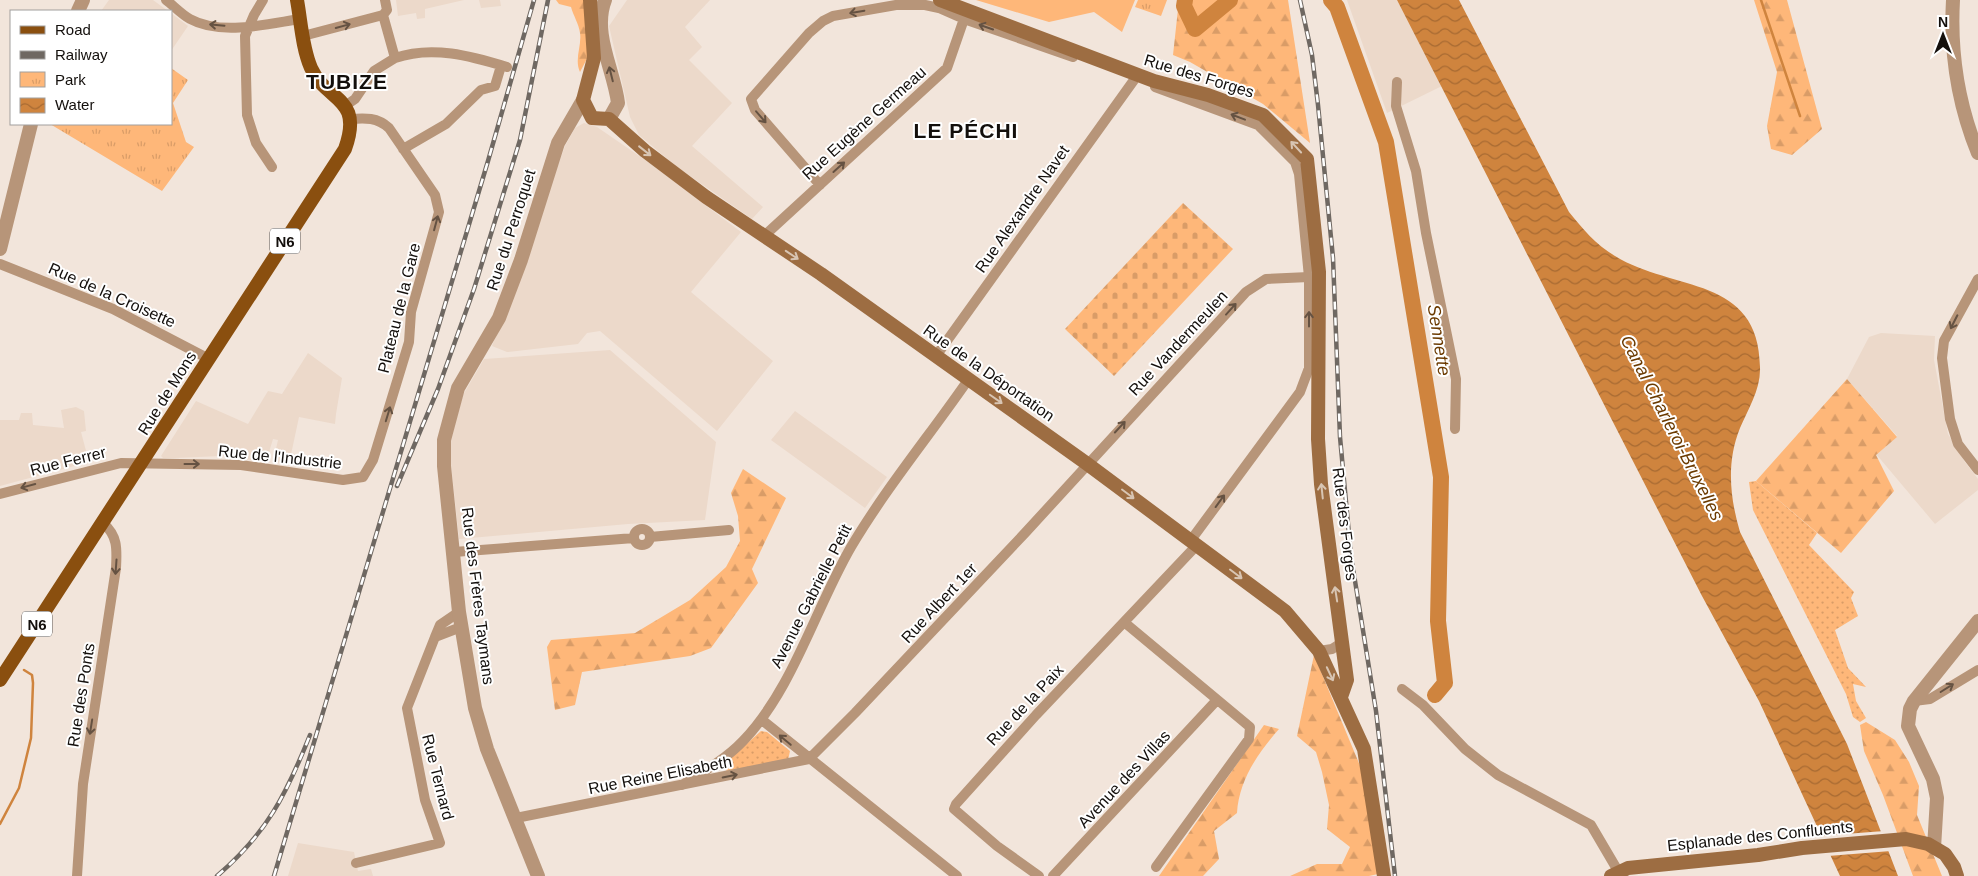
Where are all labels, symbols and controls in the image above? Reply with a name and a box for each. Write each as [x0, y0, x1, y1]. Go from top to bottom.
one-way arrow [849, 8, 865, 18]
legend [10, 10, 172, 125]
north arrow [1918, 10, 1968, 60]
text: N [1938, 14, 1948, 30]
one-way arrow [335, 20, 351, 30]
text: Road [55, 21, 91, 38]
one-way arrow [209, 21, 225, 30]
one-way arrow [978, 22, 994, 31]
text: Railway [55, 46, 108, 63]
street label: Rue des Forges [1142, 51, 1256, 101]
street label: Rue Eugène Germeau [799, 63, 929, 183]
one-way arrow [606, 66, 616, 82]
district label: TUBIZE [306, 70, 388, 93]
text: Park [55, 71, 86, 88]
text: Water [55, 96, 94, 113]
one-way arrow [755, 110, 767, 123]
one-way arrow [1230, 112, 1246, 121]
district label: LE PÉCHI [914, 119, 1018, 142]
one-way arrow [1290, 141, 1302, 154]
street label: Rue Alexandre Navet [972, 142, 1073, 276]
one-way arrow [638, 146, 651, 157]
one-way arrow [832, 162, 845, 173]
street label: Rue du Perroquet [483, 167, 539, 293]
one-way arrow [432, 216, 441, 232]
road number: N6 [270, 228, 300, 254]
street label: Plateau de la Gare [375, 241, 423, 375]
one-way arrow [785, 250, 799, 260]
street label: Rue de la Croisette [46, 259, 178, 331]
street label: Rue Vandermeulen [1125, 287, 1231, 399]
one-way arrow [1225, 302, 1236, 315]
water label: Sennette [1423, 303, 1455, 377]
one-way arrow [1304, 311, 1314, 328]
one-way arrow [1949, 314, 1959, 329]
street label: Rue de la Déportation [920, 321, 1058, 425]
water label: Canal Charleroi-Bruxelles [1617, 332, 1727, 524]
street label: Rue de Mons [135, 348, 199, 438]
one-way arrow [989, 394, 1003, 404]
one-way arrow [383, 406, 393, 422]
one-way arrow [1114, 421, 1126, 434]
street label: Rue de l'Industrie [217, 442, 343, 472]
street label: Rue Ferrer [28, 443, 108, 479]
one-way arrow [184, 459, 200, 469]
street label: Rue des Forges [1330, 466, 1360, 582]
one-way arrow [21, 482, 37, 492]
one-way arrow [1317, 483, 1327, 499]
one-way arrow [1121, 489, 1135, 499]
one-way arrow [1215, 494, 1225, 508]
street label: Rue des Frères Taymans [459, 506, 497, 686]
street label: Avenue Gabrielle Petit [767, 521, 855, 671]
one-way arrow [111, 558, 120, 574]
street label: Rue Albert 1er [898, 559, 981, 646]
one-way arrow [1229, 569, 1243, 579]
one-way arrow [1331, 586, 1341, 602]
road number: N6 [22, 612, 52, 636]
street label: Rue des Ponts [64, 642, 98, 748]
street label: Rue de la Paix [983, 661, 1067, 749]
one-way arrow [1325, 666, 1335, 681]
one-way arrow [1940, 683, 1954, 693]
one-way arrow [86, 719, 96, 735]
street label: Avenue des Villas [1075, 727, 1173, 831]
street label: Rue Ternard [419, 732, 457, 822]
one-way arrow [779, 734, 792, 745]
street label: Rue Reine Elisabeth [587, 753, 733, 797]
one-way arrow [722, 771, 738, 781]
street label: Esplanade des Confluents [1666, 818, 1854, 854]

